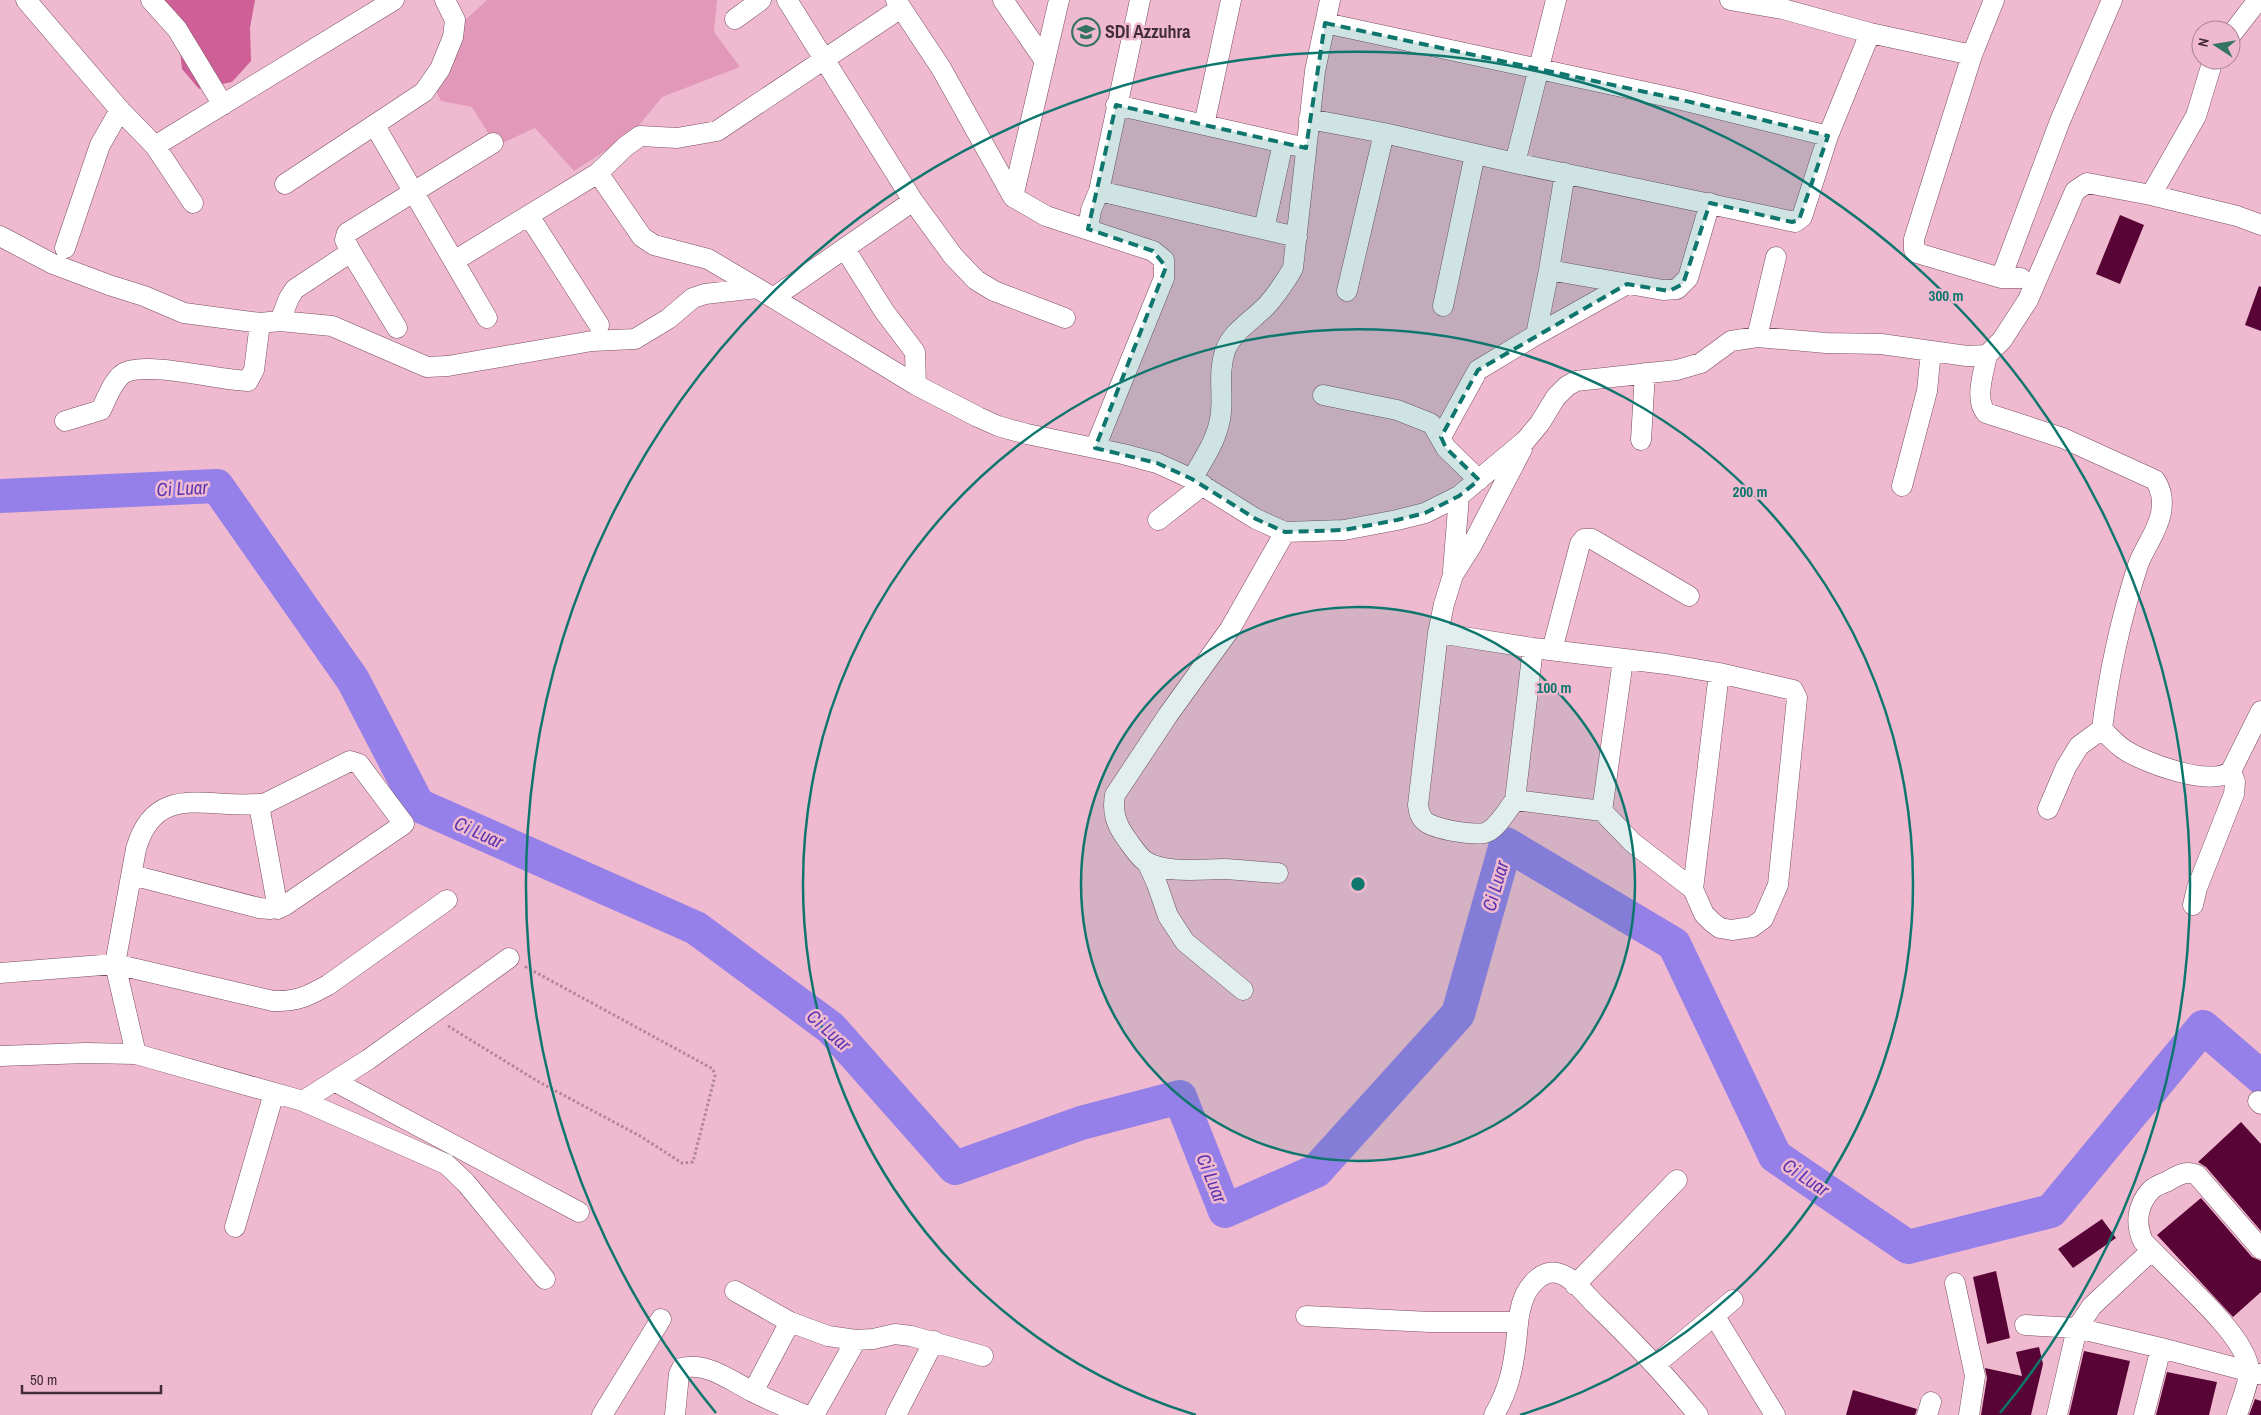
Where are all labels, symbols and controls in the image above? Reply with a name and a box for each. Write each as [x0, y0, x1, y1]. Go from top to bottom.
school or university icon: SDI Azzuhra [1071, 17, 1101, 47]
place label: SDI Azzuhra [1105, 19, 1191, 44]
north arrow [2191, 20, 2241, 70]
text: N [2194, 36, 2213, 48]
text: 300 m [1929, 285, 1963, 306]
water label: Ci Luar [156, 474, 209, 502]
text: 200 m [1733, 481, 1767, 502]
text: 100 m [1537, 677, 1571, 698]
water label: Ci Luar [450, 810, 508, 855]
water label: Ci Luar [1475, 857, 1515, 914]
centre of rings [1349, 875, 1367, 893]
water label: Ci Luar [801, 1003, 857, 1057]
water label: Ci Luar [1190, 1149, 1234, 1207]
water label: Ci Luar [1778, 1152, 1835, 1203]
scale bar [22, 1362, 161, 1394]
text: 50 m [30, 1369, 57, 1390]

